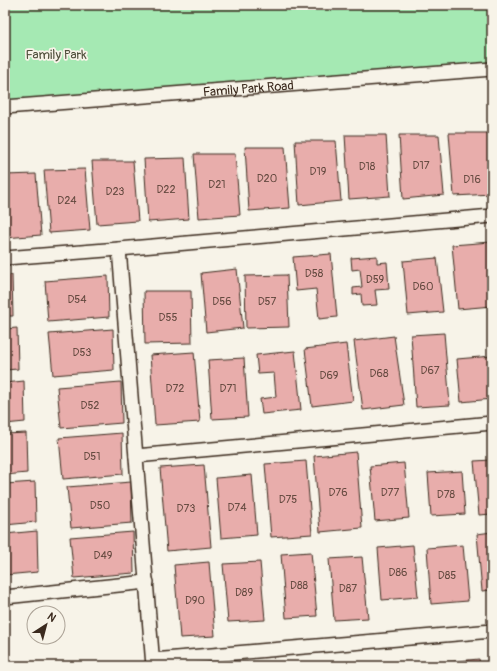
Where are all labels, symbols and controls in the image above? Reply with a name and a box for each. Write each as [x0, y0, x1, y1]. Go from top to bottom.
park label: Family Park [25, 47, 87, 63]
street label: Family Park Road [202, 77, 294, 101]
house number: D17 [412, 159, 430, 172]
house number: D18 [359, 160, 376, 173]
house number: D19 [310, 165, 327, 178]
house number: D20 [257, 172, 277, 185]
house number: D16 [463, 173, 481, 186]
house number: D21 [208, 178, 226, 191]
house number: D22 [156, 183, 176, 196]
house number: D23 [106, 185, 124, 198]
house number: D24 [57, 194, 77, 207]
house number: D58 [305, 267, 324, 280]
house number: D59 [366, 273, 385, 286]
house number: D60 [413, 280, 433, 293]
house number: D54 [67, 293, 87, 306]
house number: D56 [212, 295, 232, 308]
house number: D57 [258, 295, 277, 308]
house number: D55 [159, 311, 177, 324]
house number: D53 [73, 346, 92, 359]
house number: D67 [420, 364, 440, 377]
house number: D68 [370, 367, 389, 380]
house number: D69 [320, 369, 339, 382]
house number: D72 [166, 382, 184, 395]
house number: D71 [219, 382, 237, 395]
house number: D52 [80, 399, 100, 412]
house number: D51 [83, 450, 101, 463]
house number: D76 [328, 486, 348, 499]
house number: D77 [381, 486, 399, 499]
house number: D78 [437, 488, 456, 501]
house number: D75 [279, 493, 297, 506]
house number: D50 [90, 499, 110, 512]
house number: D74 [227, 501, 247, 514]
house number: D73 [177, 502, 195, 515]
house number: D49 [94, 549, 113, 562]
house number: D86 [389, 566, 407, 579]
house number: D85 [438, 569, 456, 582]
house number: D88 [290, 579, 308, 592]
house number: D87 [339, 582, 357, 595]
house number: D89 [235, 586, 253, 599]
house number: D90 [185, 594, 205, 607]
north arrow [26, 605, 66, 645]
text: N [45, 610, 59, 625]

